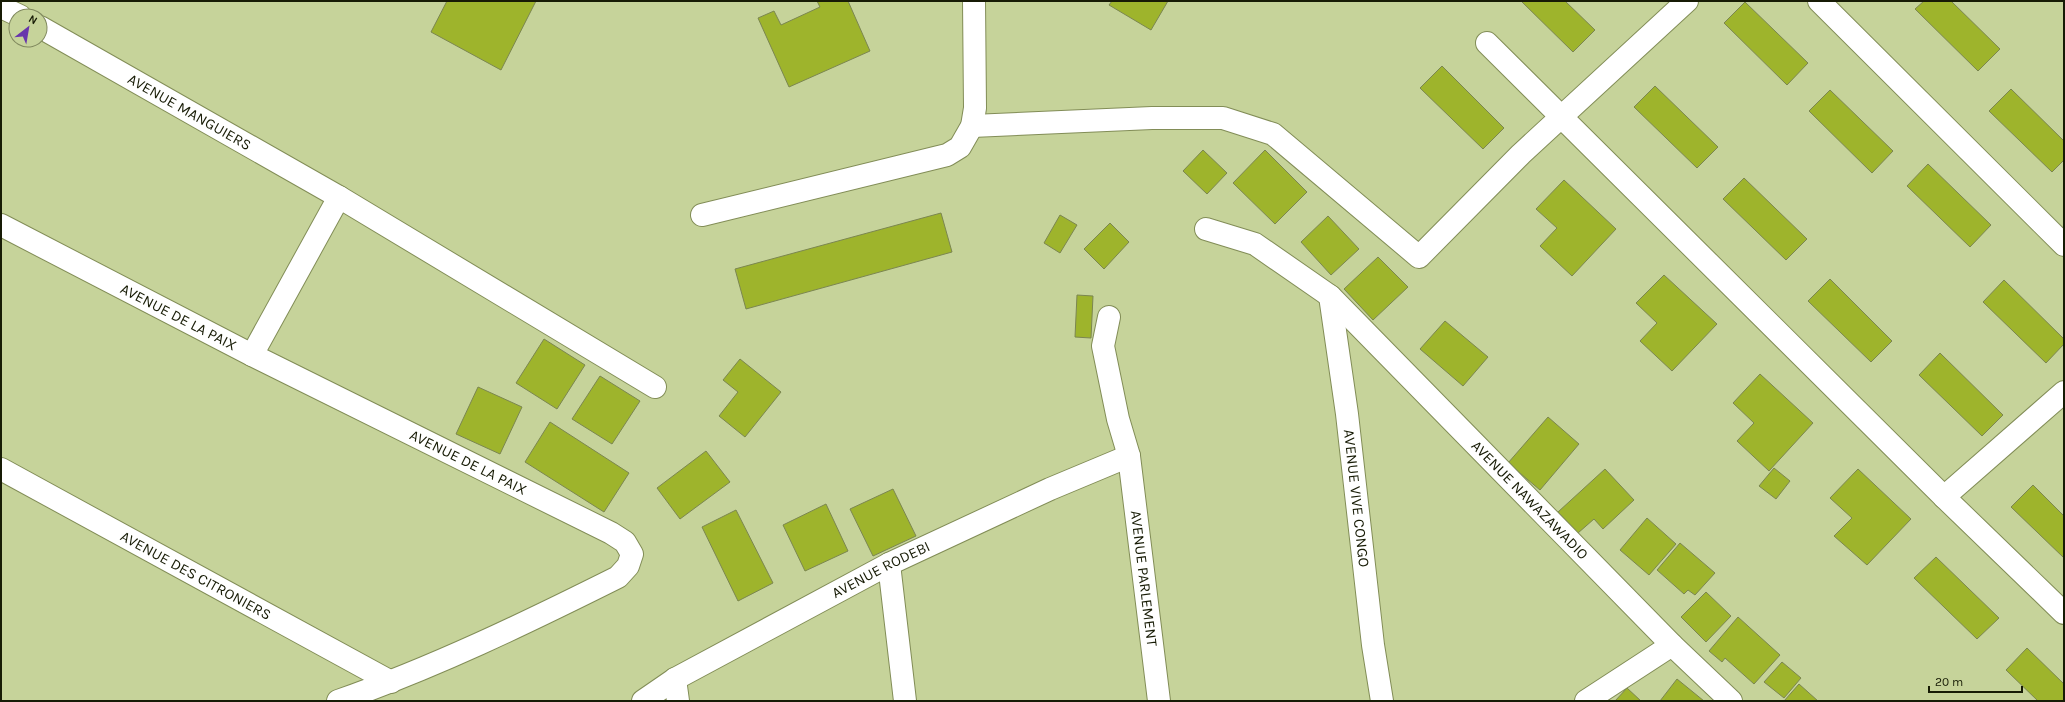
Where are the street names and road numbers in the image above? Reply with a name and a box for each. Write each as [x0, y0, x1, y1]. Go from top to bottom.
street label: AVENUE MANGUIERS [125, 70, 254, 154]
street label: AVENUE DE LA PAIX [117, 279, 240, 355]
street label: AVENUE DE LA PAIX [407, 426, 530, 499]
street label: AVENUE VIVE CONGO [1340, 428, 1373, 568]
street label: AVENUE NAWAZAWADIO [1468, 437, 1592, 563]
street label: AVENUE PARLEMENT [1127, 509, 1161, 648]
street label: AVENUE DES CITRONIERS [117, 527, 274, 624]
street label: AVENUE RODEBI [829, 537, 933, 602]

